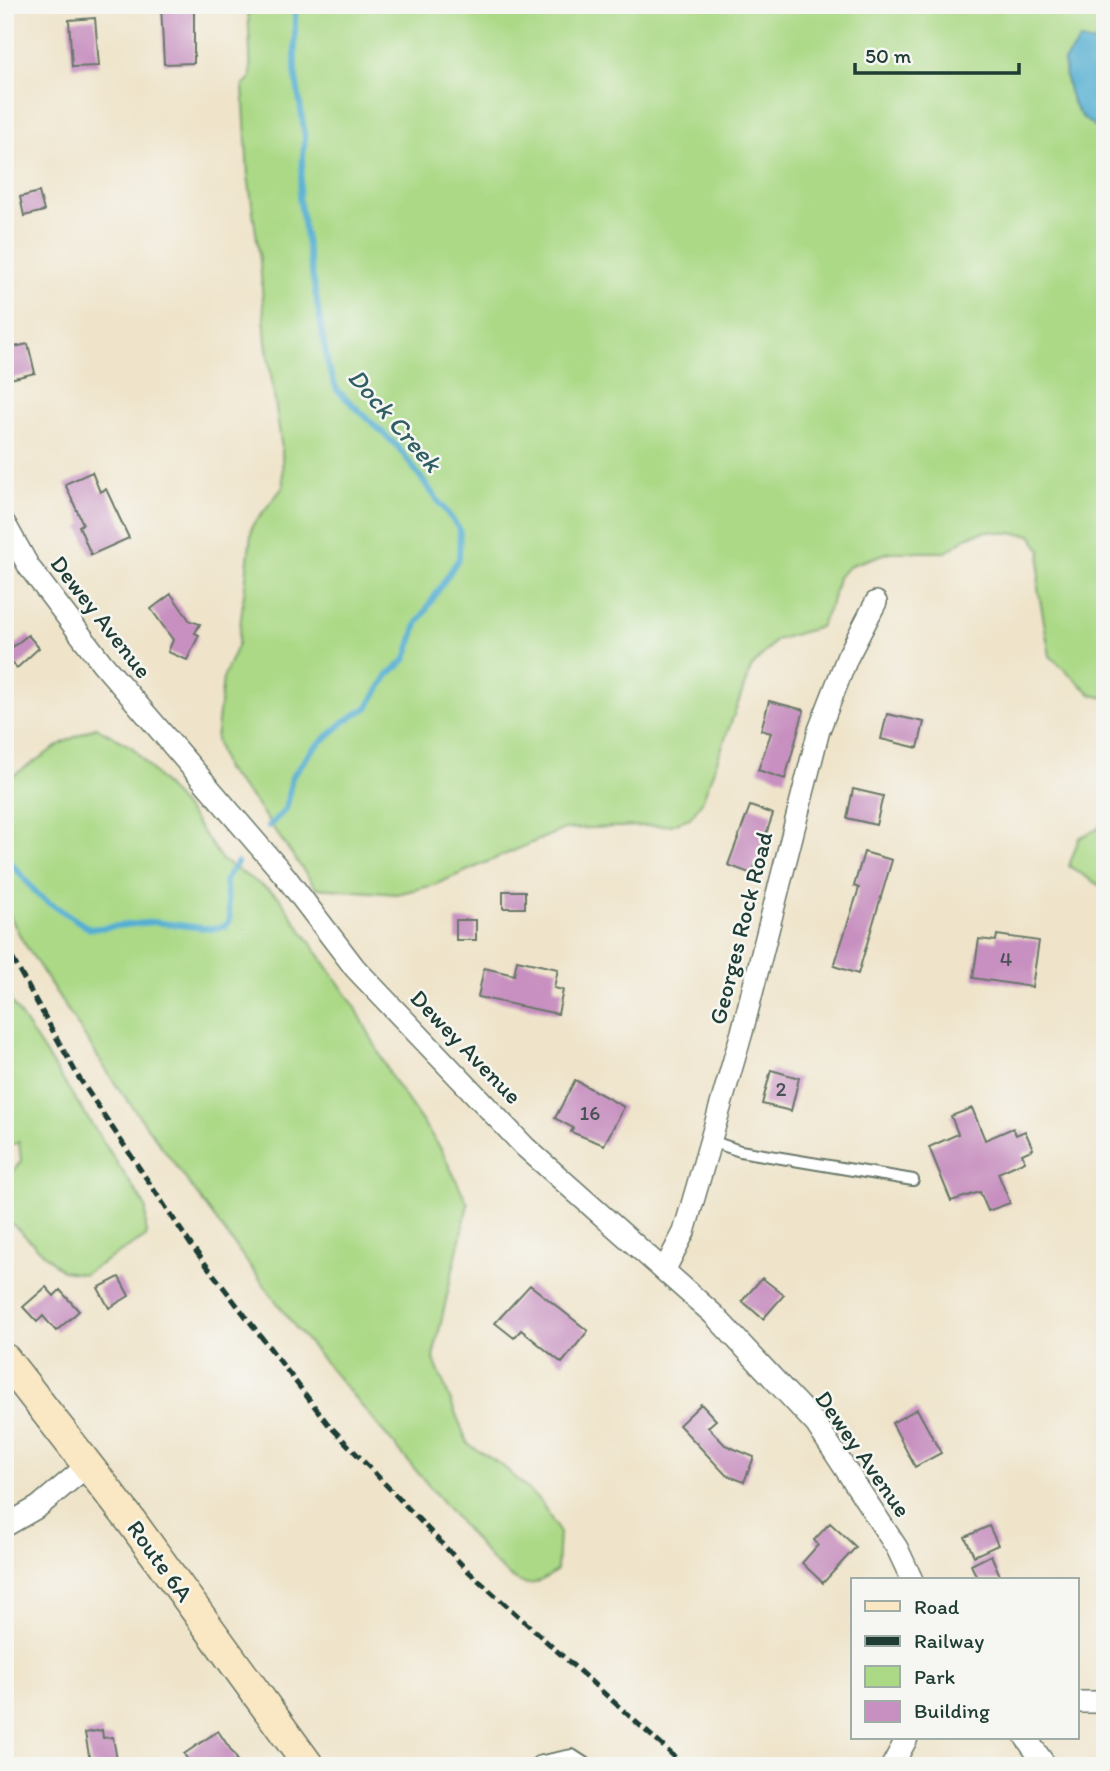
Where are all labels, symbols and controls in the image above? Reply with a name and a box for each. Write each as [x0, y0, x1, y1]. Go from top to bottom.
scale bar [855, 32, 1019, 76]
text: 50 m [865, 43, 912, 68]
water label: Dock Creek [341, 362, 450, 480]
street label: Dewey Avenue [44, 549, 158, 684]
street label: Georges Rock Road [703, 828, 779, 1027]
house number: 4 [1000, 946, 1013, 971]
street label: Dewey Avenue [405, 983, 528, 1110]
house number: 2 [775, 1076, 787, 1101]
house number: 16 [580, 1100, 600, 1125]
street label: Dewey Avenue [809, 1385, 918, 1523]
street label: Route 6A [121, 1514, 200, 1607]
legend [851, 1578, 1078, 1740]
text: Road [914, 1594, 960, 1619]
text: Railway [914, 1628, 984, 1653]
text: Park [914, 1664, 956, 1689]
text: Building [914, 1698, 990, 1723]

